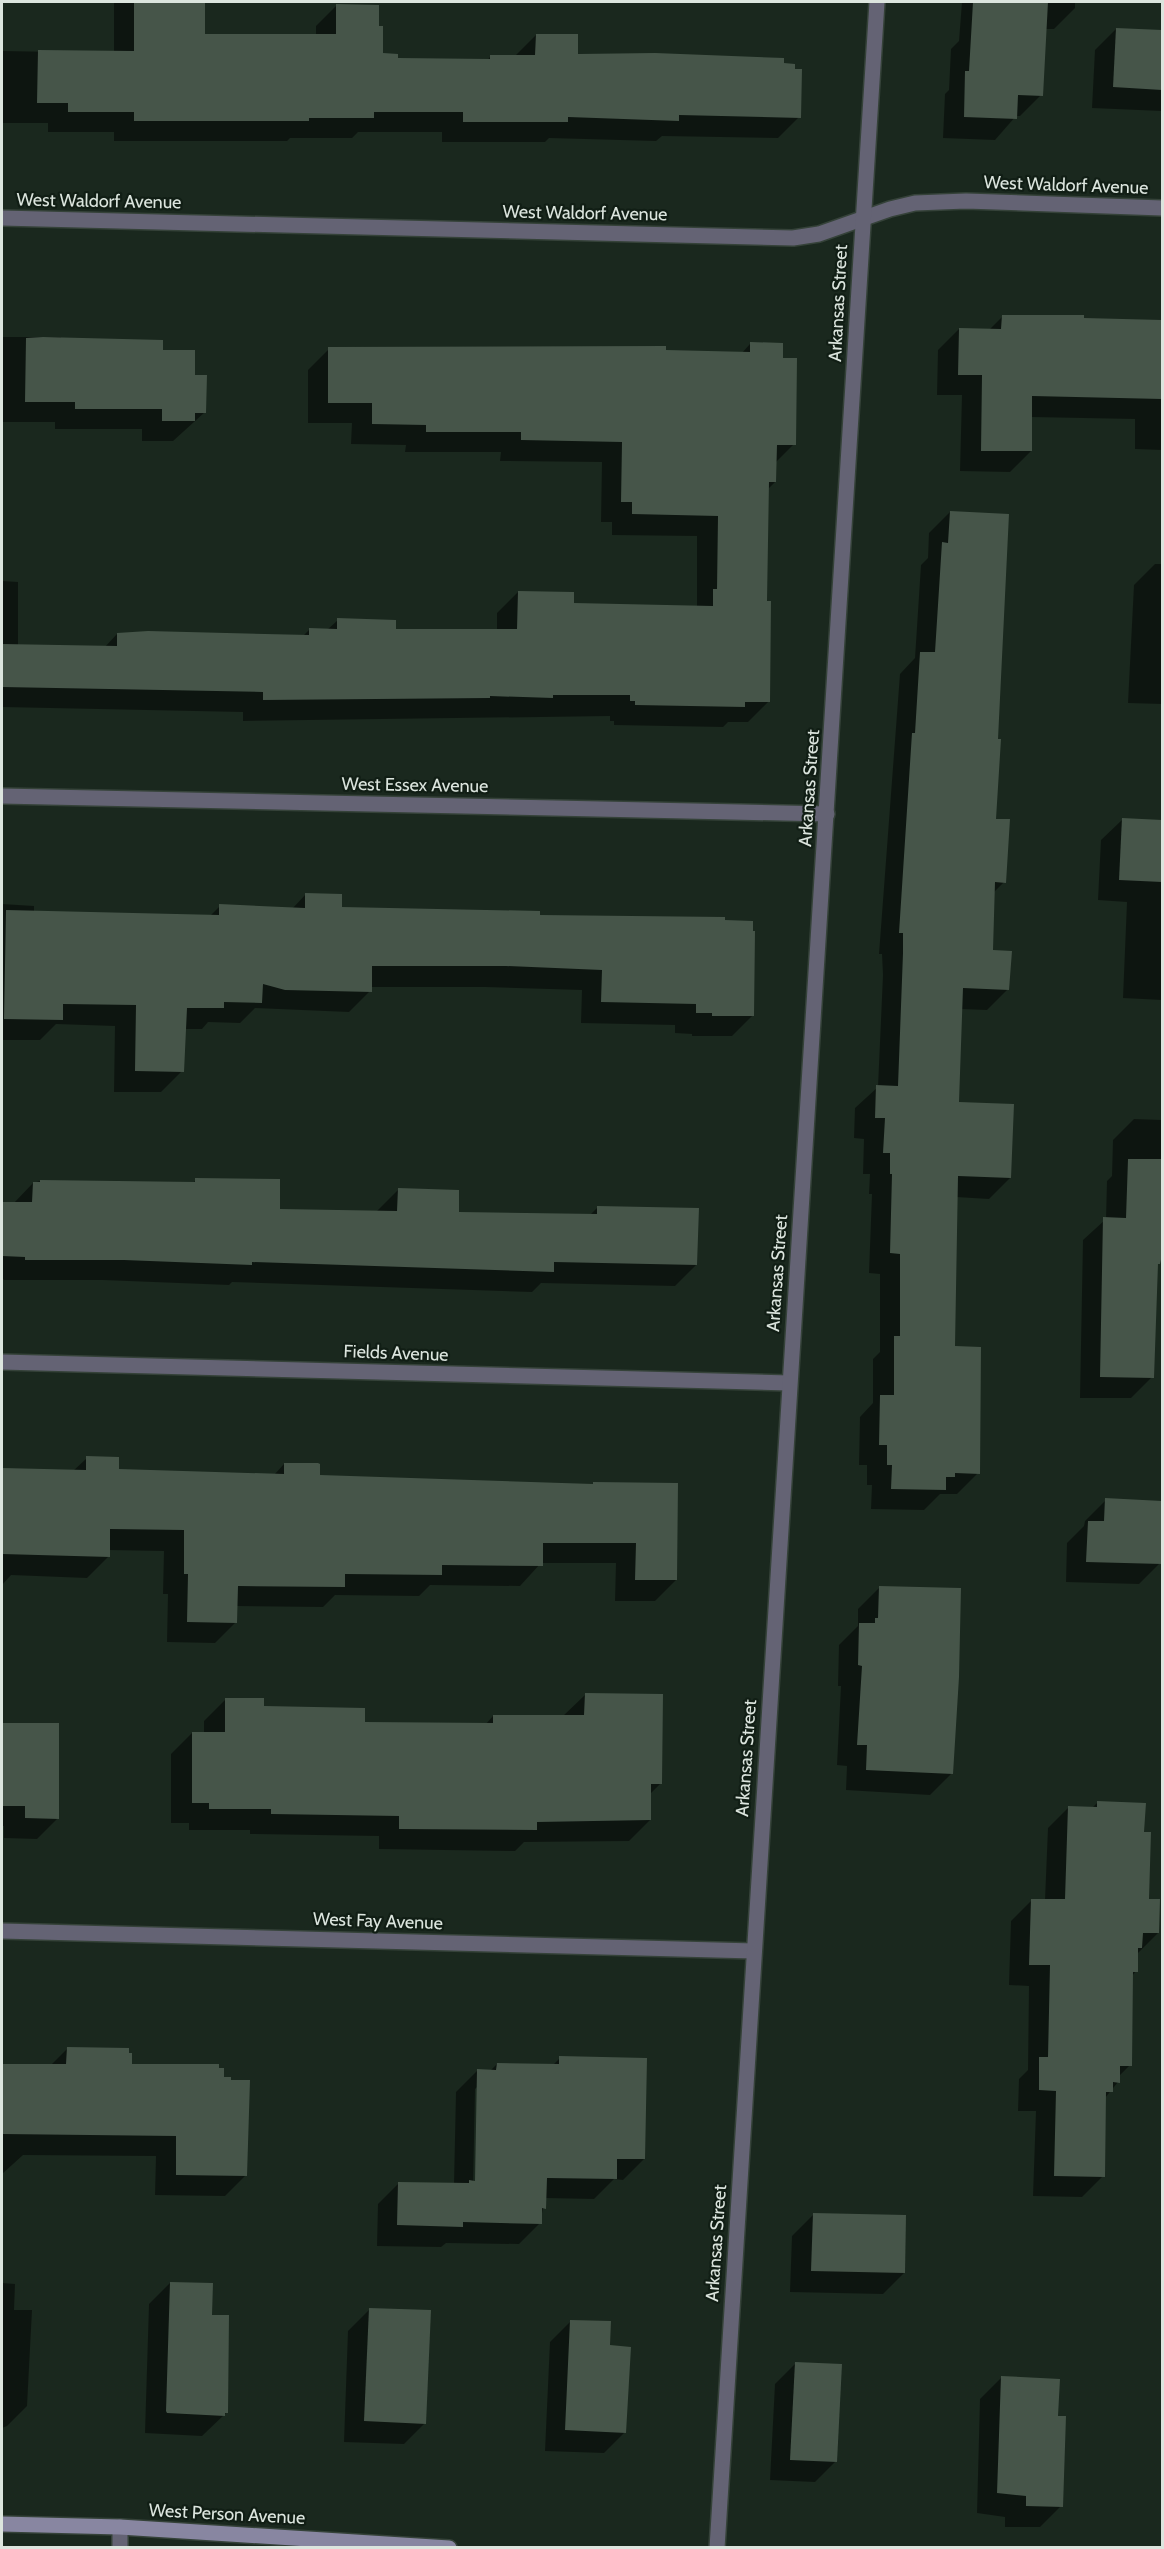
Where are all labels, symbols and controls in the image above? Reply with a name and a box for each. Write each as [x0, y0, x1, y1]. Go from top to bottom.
street label: West Waldorf Avenue [983, 171, 1149, 199]
street label: West Waldorf Avenue [16, 189, 182, 213]
street label: West Waldorf Avenue [502, 201, 668, 225]
street label: Arkansas Street [824, 244, 852, 362]
street label: Arkansas Street [794, 729, 824, 847]
street label: West Essex Avenue [341, 773, 489, 797]
street label: Arkansas Street [762, 1214, 792, 1332]
street label: Fields Avenue [343, 1340, 449, 1366]
street label: Arkansas Street [731, 1699, 761, 1817]
street label: West Fay Avenue [313, 1908, 443, 1934]
street label: Arkansas Street [701, 2184, 731, 2302]
street label: West Person Avenue [148, 2499, 306, 2529]

